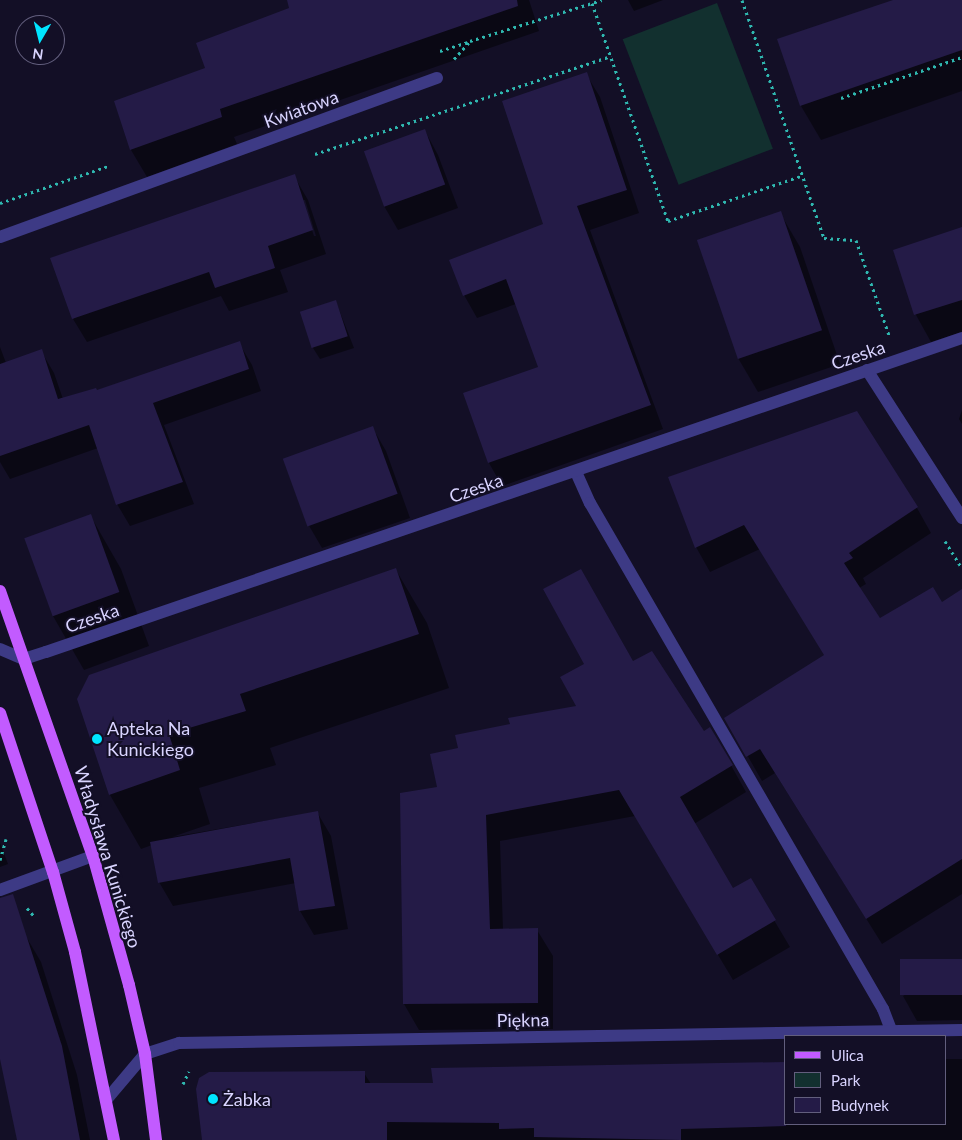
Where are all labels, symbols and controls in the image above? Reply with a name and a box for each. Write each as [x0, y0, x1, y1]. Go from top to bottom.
north arrow [15, 15, 65, 65]
text: N [31, 45, 45, 64]
street label: Kwiatowa [261, 86, 341, 132]
street label: Czeska [828, 336, 888, 374]
street label: Czeska [446, 469, 506, 507]
street label: Czeska [62, 599, 122, 637]
place label: Apteka Na Kunickiego [107, 718, 194, 761]
marker: Apteka Na Kunickiego [91, 733, 103, 745]
street label: Władysława Kunickiego [70, 764, 146, 950]
street label: Piękna [496, 1009, 550, 1031]
legend [784, 1035, 947, 1125]
text: Ulica [831, 1046, 864, 1064]
text: Park [831, 1071, 860, 1089]
place label: Żabka [223, 1088, 271, 1110]
marker: Żabka [207, 1093, 219, 1105]
text: Budynek [831, 1096, 889, 1114]

